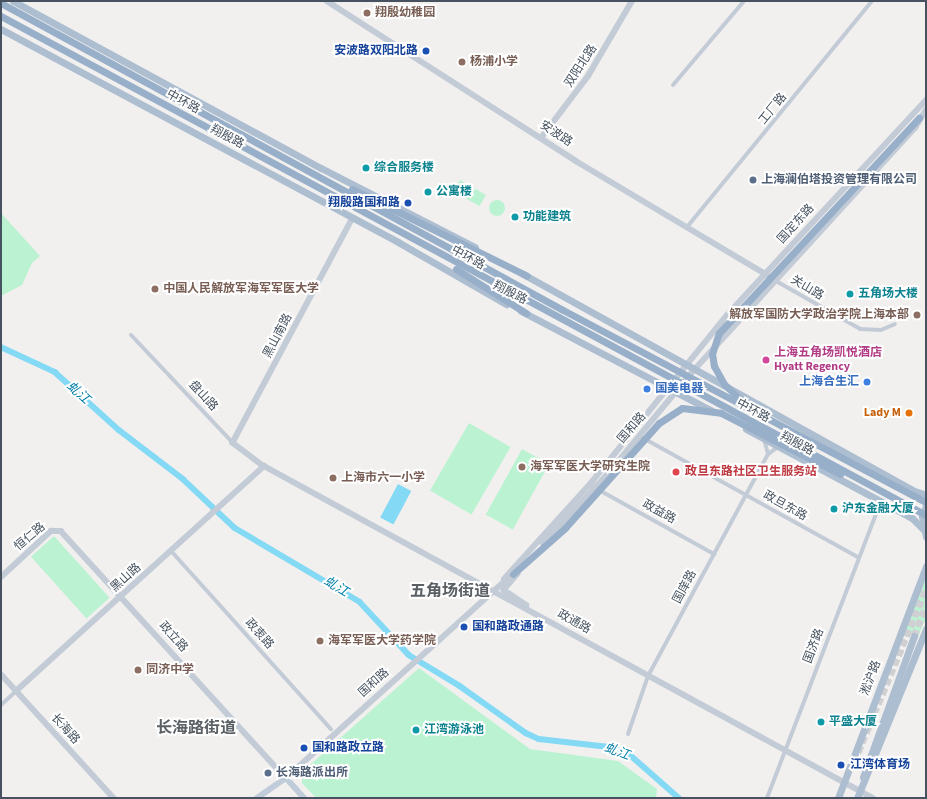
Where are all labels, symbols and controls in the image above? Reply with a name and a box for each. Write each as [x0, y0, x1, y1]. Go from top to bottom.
place label: 翔殷幼稚园 [375, 6, 435, 20]
marker: 翔殷幼稚园 [362, 8, 372, 18]
street label: 双阳北路 [562, 42, 600, 90]
place label: 安波路双阳北路 [334, 44, 418, 58]
marker: 安波路双阳北路 [421, 46, 431, 56]
place label: 杨浦小学 [470, 55, 518, 69]
marker: 杨浦小学 [457, 57, 467, 67]
street label: 中环路 [164, 87, 202, 117]
street label: 工厂路 [756, 90, 790, 128]
street label: 安波路 [537, 118, 575, 150]
street label: 翔殷路 [208, 122, 246, 152]
place label: 综合服务楼 [374, 161, 434, 175]
marker: 综合服务楼 [361, 163, 371, 173]
place label: 上海澜伯塔投资管理有限公司 [761, 173, 917, 187]
marker: 上海澜伯塔投资管理有限公司 [748, 175, 758, 185]
place label: 公寓楼 [436, 185, 472, 199]
marker: 公寓楼 [423, 187, 433, 197]
place label: 翔殷路国和路 [328, 196, 400, 210]
marker: 翔殷路国和路 [403, 198, 413, 208]
street label: 国定东路 [775, 201, 817, 247]
place label: 功能建筑 [523, 210, 571, 224]
marker: 功能建筑 [510, 212, 520, 222]
street label: 中环路 [449, 243, 487, 273]
street label: 关山路 [788, 273, 826, 303]
street label: 翔殷路 [491, 278, 529, 308]
place label: 中国人民解放军海军军医大学 [163, 282, 319, 296]
marker: 中国人民解放军海军军医大学 [150, 284, 160, 294]
place label: 五角场大楼 [858, 287, 918, 301]
marker: 五角场大楼 [845, 289, 855, 299]
place label: 解放军国防大学政治学院上海本部 [729, 308, 909, 322]
marker: 解放军国防大学政治学院上海本部 [912, 310, 922, 320]
street label: 黑山南路 [260, 311, 296, 361]
place label: 上海五角场凯悦酒店 Hyatt Regency [774, 346, 882, 374]
marker: 上海五角场凯悦酒店 Hyatt Regency [761, 355, 771, 365]
place label: 上海合生汇 [799, 375, 859, 389]
marker: 上海合生汇 [862, 377, 872, 387]
street label: 盘山路 [185, 378, 221, 414]
water label: 虬江 [63, 379, 93, 407]
place label: 国美电器 [655, 382, 703, 396]
marker: 国美电器 [642, 384, 652, 394]
street label: 中环路 [734, 396, 772, 426]
place label: Lady M [864, 406, 901, 420]
marker: Lady M [904, 408, 914, 418]
street label: 国和路 [615, 410, 649, 446]
street label: 翔殷路 [778, 429, 816, 459]
place label: 海军军医大学研究生院 [530, 460, 650, 474]
marker: 海军军医大学研究生院 [517, 462, 527, 472]
place label: 政旦东路社区卫生服务站 [685, 465, 817, 479]
marker: 政旦东路社区卫生服务站 [670, 466, 682, 478]
place label: 上海市六一小学 [341, 471, 425, 485]
marker: 上海市六一小学 [328, 473, 338, 483]
street label: 政旦东路 [761, 488, 809, 524]
street label: 政益路 [640, 497, 678, 527]
place label: 沪东金融大厦 [842, 502, 914, 516]
marker: 沪东金融大厦 [829, 504, 839, 514]
street label: 恒仁路 [12, 520, 48, 554]
street label: 黑山路 [108, 561, 144, 595]
street label: 国庠路 [670, 568, 700, 606]
water label: 虬江 [321, 574, 351, 600]
district label: 五角场街道 [410, 581, 490, 601]
street label: 政通路 [555, 607, 593, 637]
street label: 政衷路 [242, 616, 276, 652]
street label: 政立路 [156, 619, 190, 655]
place label: 国和路政通路 [472, 620, 544, 634]
marker: 国和路政通路 [459, 622, 469, 632]
street label: 国济路 [801, 627, 827, 665]
place label: 海军军医大学药学院 [328, 634, 436, 648]
marker: 海军军医大学药学院 [315, 636, 325, 646]
street label: 淞沪路 [858, 659, 884, 697]
place label: 同济中学 [146, 663, 194, 677]
marker: 同济中学 [133, 665, 143, 675]
street label: 国和路 [356, 666, 392, 700]
street label: 长海路 [48, 711, 82, 747]
place label: 平盛大厦 [829, 715, 877, 729]
marker: 平盛大厦 [816, 717, 826, 727]
district label: 长海路街道 [156, 718, 236, 738]
place label: 江湾游泳池 [424, 723, 484, 737]
marker: 江湾游泳池 [411, 725, 421, 735]
water label: 虬江 [602, 740, 632, 764]
place label: 国和路政立路 [312, 741, 384, 755]
marker: 国和路政立路 [299, 743, 309, 753]
place label: 江湾体育场 [850, 758, 910, 772]
marker: 江湾体育场 [835, 759, 847, 771]
place label: 长海路派出所 [276, 766, 348, 780]
marker: 长海路派出所 [263, 768, 273, 778]

